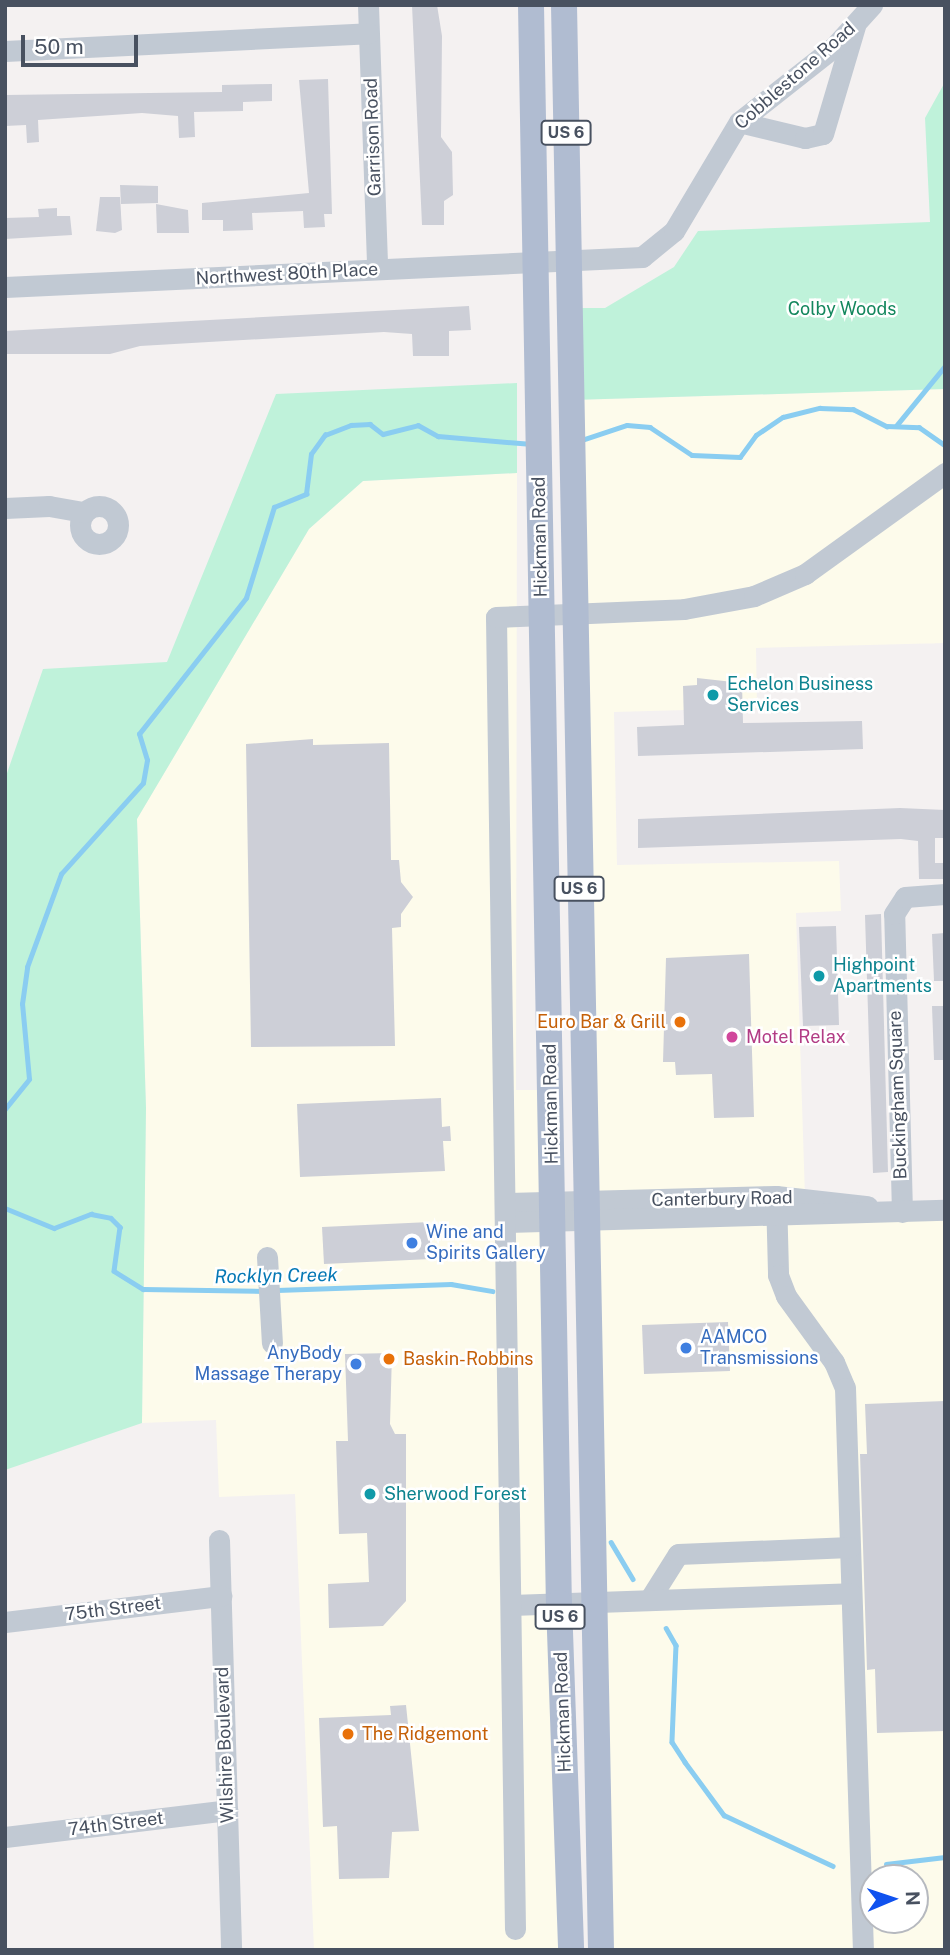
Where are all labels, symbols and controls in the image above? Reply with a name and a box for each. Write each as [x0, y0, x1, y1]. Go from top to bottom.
street label: Cobblestone Road [730, 18, 860, 134]
scale bar [24, 21, 142, 65]
text: 50 m [34, 34, 84, 59]
street label: Garrison Road [360, 77, 386, 197]
road number: US 6 [540, 120, 592, 146]
street label: Northwest 80th Place [195, 258, 379, 290]
park label: Colby Woods [787, 298, 897, 320]
street label: Hickman Road [528, 476, 552, 598]
place label: Echelon Business Services [727, 674, 873, 716]
marker: Echelon Business Services [705, 687, 721, 703]
road number: US 6 [553, 876, 605, 902]
place label: Highpoint Apartments [833, 955, 932, 998]
marker: Highpoint Apartments [811, 968, 827, 984]
street label: Buckingham Square [884, 1010, 912, 1180]
place label: Euro Bar & Grill [537, 1011, 666, 1033]
marker: Euro Bar & Grill [672, 1014, 688, 1030]
place label: Motel Relax [746, 1026, 846, 1048]
marker: Motel Relax [724, 1029, 740, 1045]
street label: Hickman Road [539, 1043, 563, 1165]
street label: Canterbury Road [651, 1187, 793, 1211]
place label: Wine and Spirits Gallery [426, 1222, 546, 1264]
marker: Wine and Spirits Gallery [404, 1235, 420, 1251]
water label: Rocklyn Creek [214, 1264, 338, 1288]
place label: AAMCO Transmissions [700, 1327, 818, 1370]
marker: AAMCO Transmissions [678, 1340, 694, 1356]
place label: AnyBody Massage Therapy [194, 1343, 342, 1386]
place label: Baskin-Robbins [403, 1348, 533, 1370]
marker: Baskin-Robbins [381, 1351, 397, 1367]
marker: AnyBody Massage Therapy [348, 1356, 364, 1372]
place label: Sherwood Forest [384, 1483, 527, 1505]
marker: Sherwood Forest [362, 1486, 378, 1502]
street label: 75th Street [64, 1592, 162, 1626]
road number: US 6 [534, 1604, 586, 1630]
street label: Hickman Road [550, 1651, 576, 1773]
street label: Wilshire Boulevard [211, 1666, 239, 1824]
place label: The Ridgemont [362, 1723, 489, 1745]
marker: The Ridgemont [340, 1726, 356, 1742]
street label: 74th Street [67, 1807, 165, 1841]
north arrow [859, 1864, 929, 1934]
text: N [902, 1891, 924, 1906]

